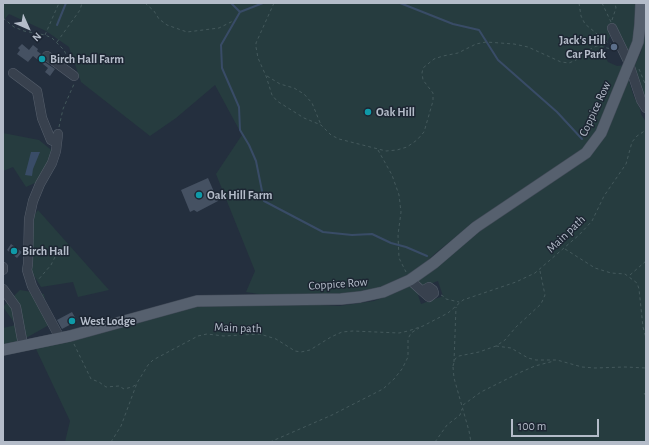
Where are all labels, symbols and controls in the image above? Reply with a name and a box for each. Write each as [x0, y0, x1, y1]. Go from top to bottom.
north arrow [8, 8, 48, 48]
text: N [30, 30, 43, 43]
place label: Jack's Hill Car Park [559, 33, 606, 61]
marker: Jack's Hill Car Park [609, 42, 619, 52]
place label: Birch Hall Farm [50, 52, 124, 66]
marker: Birch Hall Farm [37, 54, 47, 64]
street label: Coppice Row [576, 79, 614, 139]
place label: Oak Hill [376, 105, 415, 119]
marker: Oak Hill [363, 107, 373, 117]
place label: Oak Hill Farm [207, 188, 273, 202]
marker: Oak Hill Farm [194, 190, 204, 200]
street label: Main path [544, 212, 588, 256]
place label: Birch Hall [22, 244, 69, 258]
marker: Birch Hall [9, 246, 19, 256]
street label: Coppice Row [308, 275, 368, 293]
place label: West Lodge [80, 314, 135, 328]
marker: West Lodge [67, 316, 77, 326]
street label: Main path [214, 320, 262, 336]
scale bar [513, 411, 601, 437]
text: 100 m [518, 420, 546, 432]

